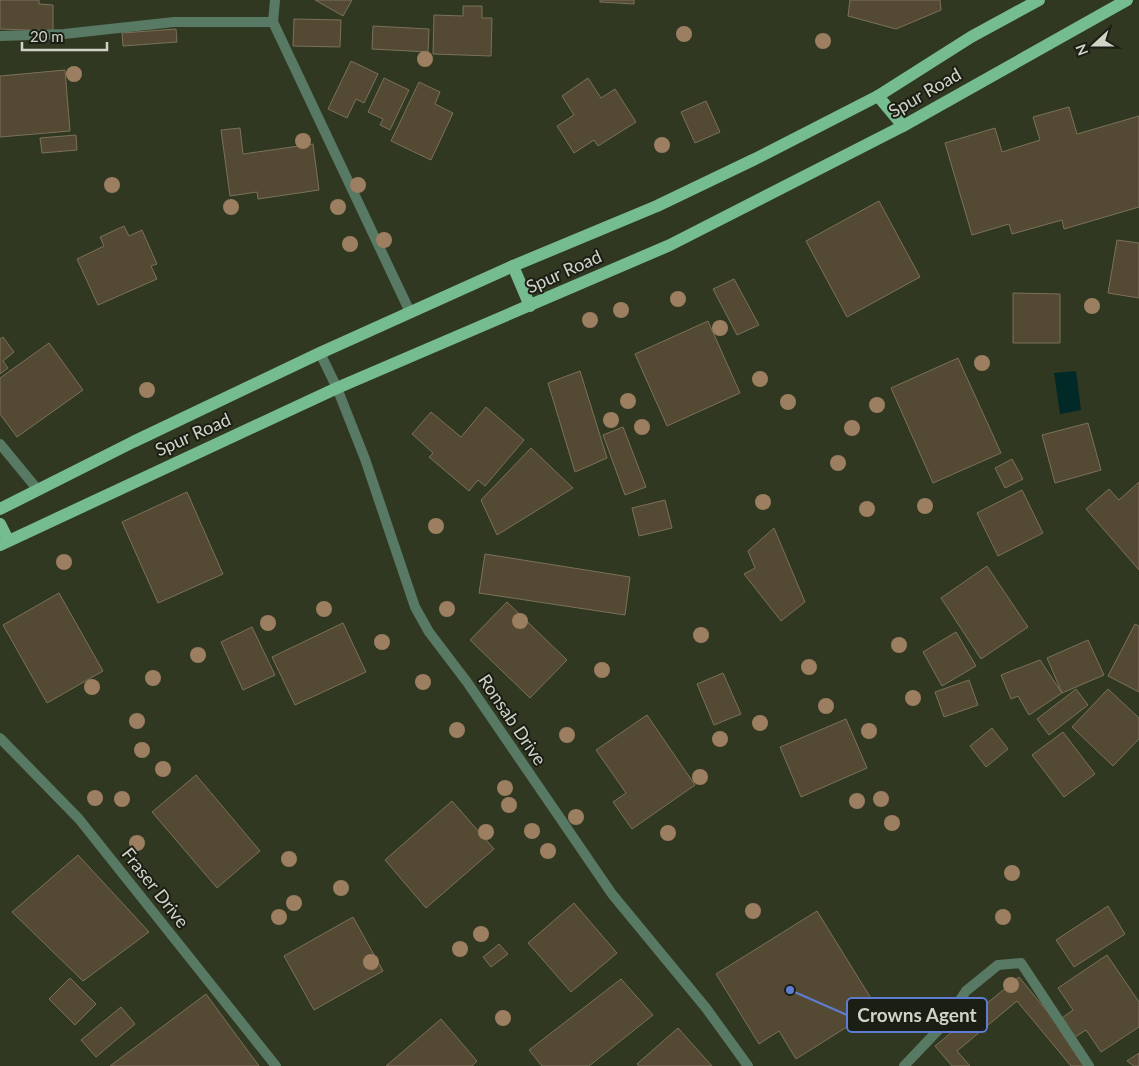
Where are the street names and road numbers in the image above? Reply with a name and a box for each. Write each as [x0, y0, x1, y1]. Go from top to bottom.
street label: Spur Road [884, 63, 965, 122]
street label: Spur Road [522, 245, 605, 297]
street label: Spur Road [151, 408, 234, 460]
street label: Ronsab Drive [474, 670, 551, 769]
street label: Fraser Drive [118, 843, 194, 932]

